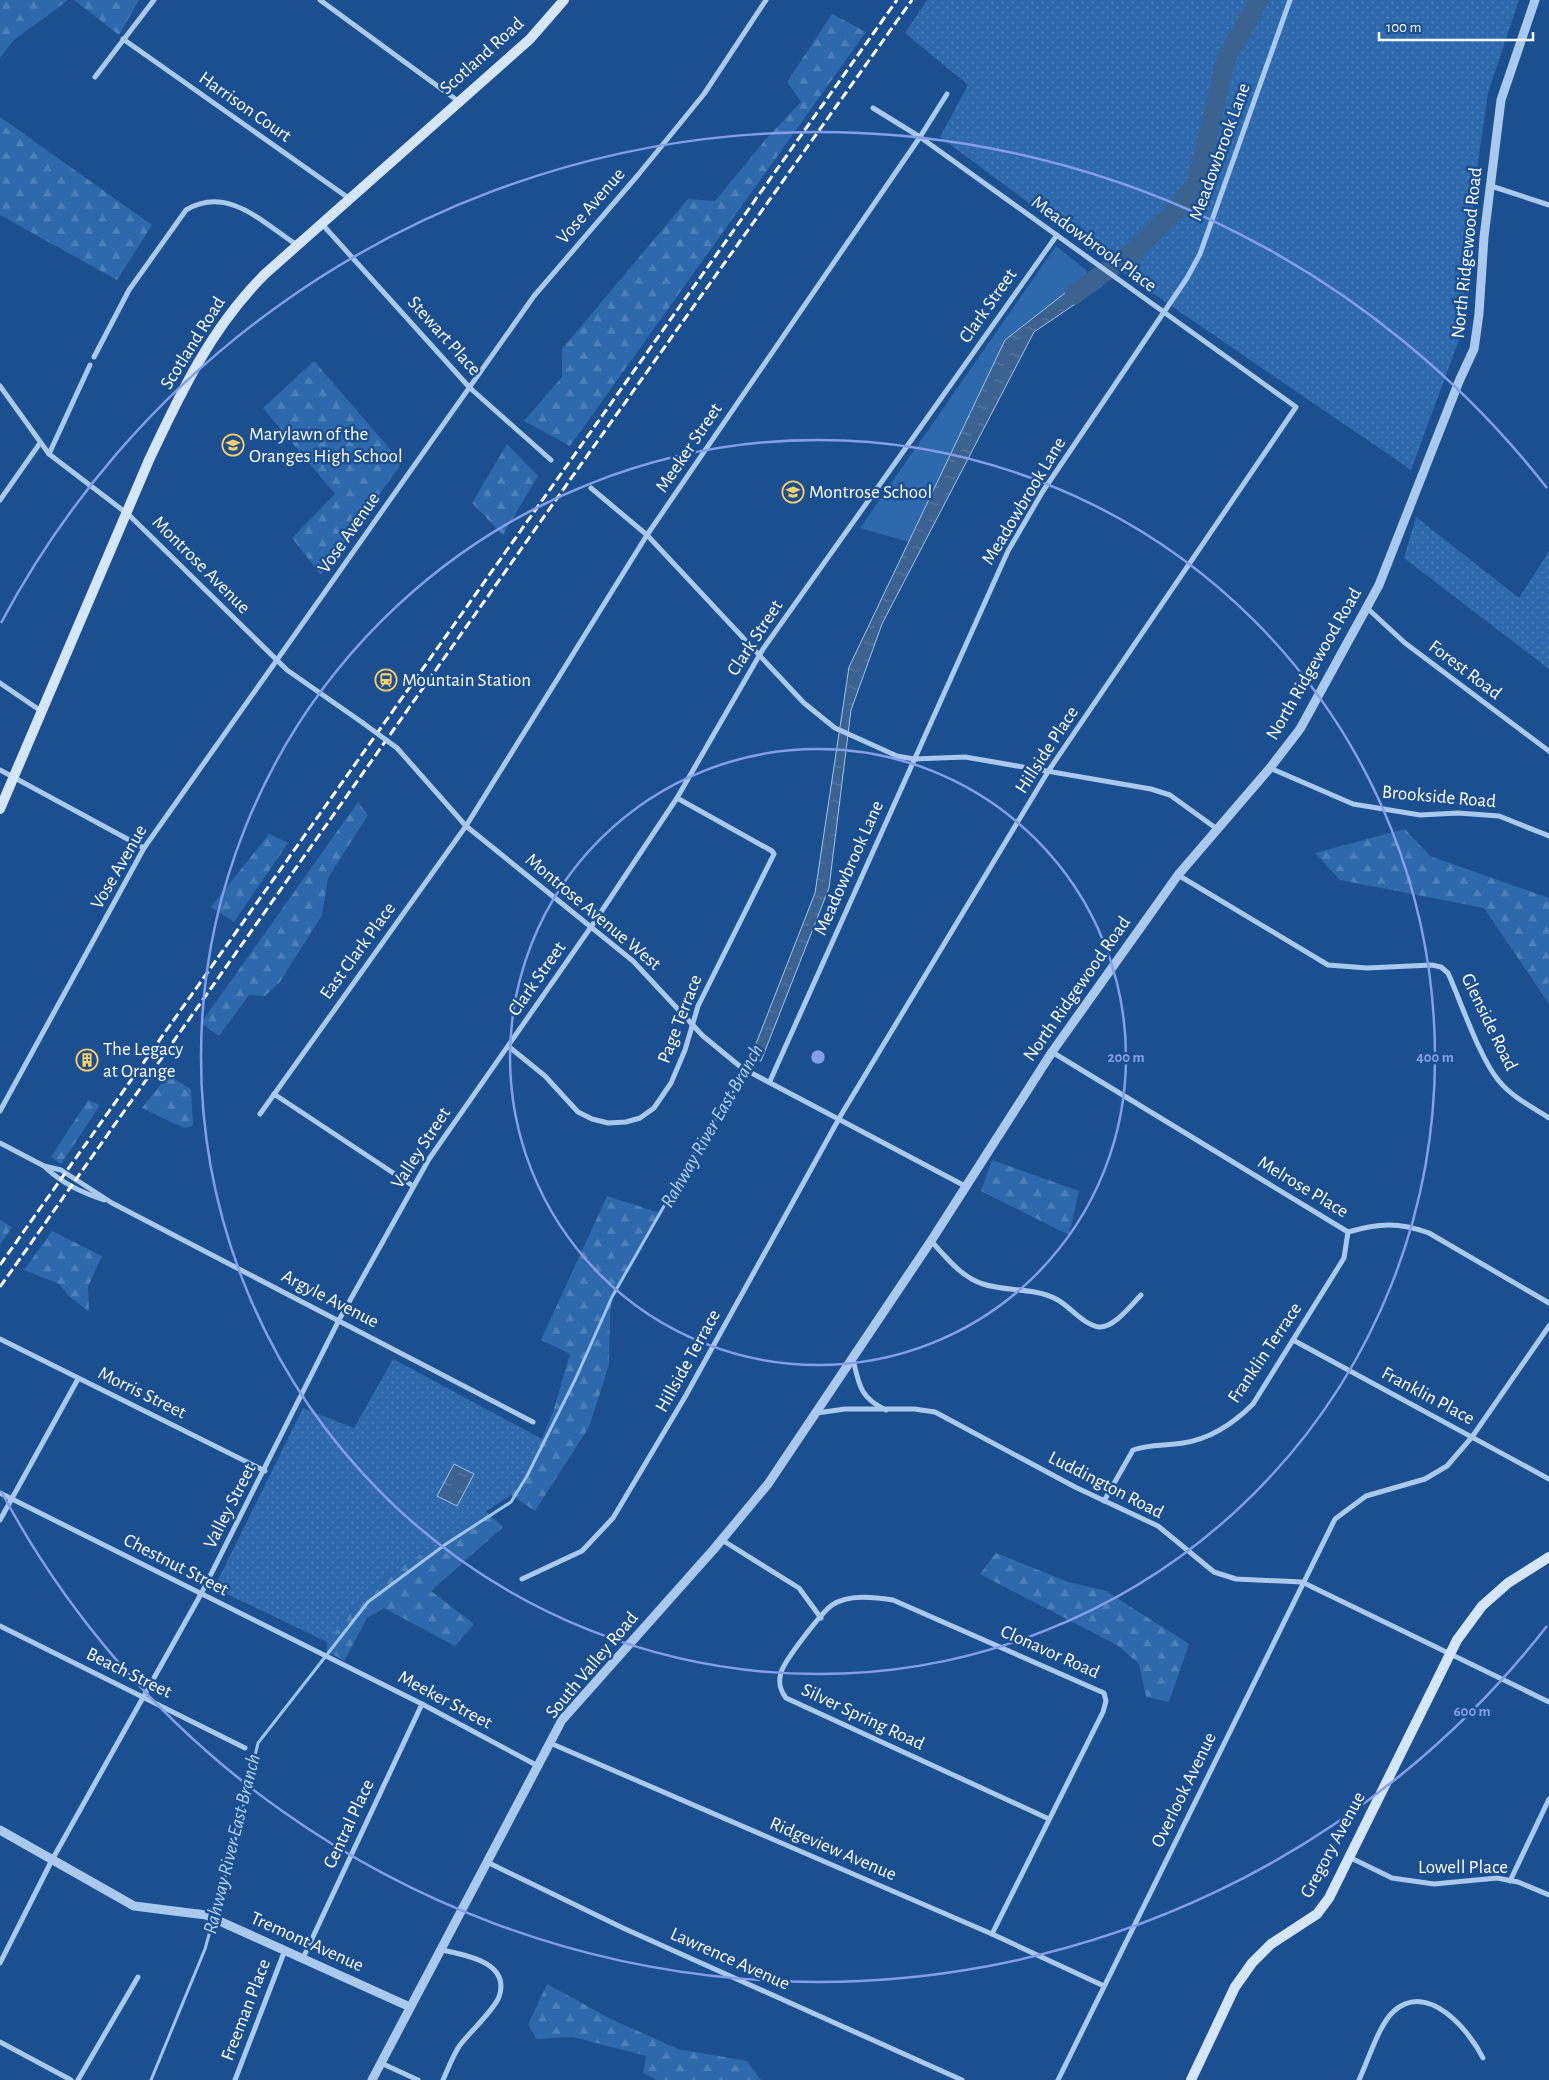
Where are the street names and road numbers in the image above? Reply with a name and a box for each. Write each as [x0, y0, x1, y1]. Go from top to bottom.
street label: Scotland Road [437, 14, 528, 98]
street label: Harrison Court [195, 68, 295, 146]
street label: Meadowbrook Lane [1186, 81, 1254, 223]
street label: Vose Avenue [553, 164, 629, 248]
street label: North Ridgewood Road [1449, 166, 1485, 339]
street label: Meadowbrook Place [1028, 192, 1160, 296]
street label: Clark Street [956, 265, 1020, 347]
street label: Scotland Road [157, 293, 229, 393]
street label: Stewart Place [404, 293, 484, 379]
street label: Meeker Street [652, 400, 726, 496]
street label: Meadowbrook Lane [979, 434, 1069, 568]
street label: Vose Avenue [314, 489, 384, 577]
street label: Montrose Avenue [149, 513, 253, 617]
street label: North Ridgewood Road [1263, 585, 1365, 743]
street label: Clark Street [724, 597, 786, 679]
street label: Forest Road [1425, 637, 1505, 703]
street label: Hillside Place [1012, 703, 1082, 797]
street label: Brookside Road [1381, 783, 1497, 811]
street label: Meadowbrook Lane [811, 798, 887, 938]
street label: Vose Avenue [87, 822, 151, 912]
street label: Montrose Avenue West [522, 850, 664, 974]
street label: East Clark Place [317, 899, 399, 1003]
street label: North Ridgewood Road [1020, 913, 1134, 1065]
street label: Clark Street [505, 938, 569, 1020]
street label: Glenside Road [1457, 970, 1521, 1074]
street label: Page Terrace [654, 972, 706, 1066]
street label: Valley Street [388, 1104, 454, 1192]
street label: Melrose Place [1254, 1153, 1352, 1221]
street label: Argyle Avenue [278, 1266, 382, 1332]
street label: Franklin Terrace [1225, 1299, 1305, 1407]
street label: Hillside Terrace [652, 1307, 724, 1415]
street label: Morris Street [95, 1364, 189, 1422]
street label: Franklin Place [1378, 1364, 1478, 1428]
street label: Luddington Road [1045, 1448, 1167, 1522]
street label: Valley Street [201, 1460, 259, 1552]
street label: Chestnut Street [120, 1530, 232, 1600]
street label: South Valley Road [542, 1608, 642, 1722]
street label: Clonavor Road [998, 1622, 1102, 1682]
street label: Beach Street [83, 1644, 175, 1702]
street label: Meeker Street [395, 1667, 495, 1733]
street label: Silver Spring Road [799, 1680, 928, 1754]
street label: Overlook Avenue [1148, 1730, 1220, 1850]
street label: Central Place [320, 1776, 378, 1872]
street label: Gregory Avenue [1297, 1789, 1369, 1901]
street label: Ridgeview Avenue [767, 1814, 899, 1884]
street label: Lowell Place [1418, 1858, 1508, 1877]
street label: Tremont Avenue [248, 1909, 366, 1975]
street label: Lawrence Avenue [667, 1924, 793, 1994]
street label: Freeman Place [218, 1957, 274, 2063]

